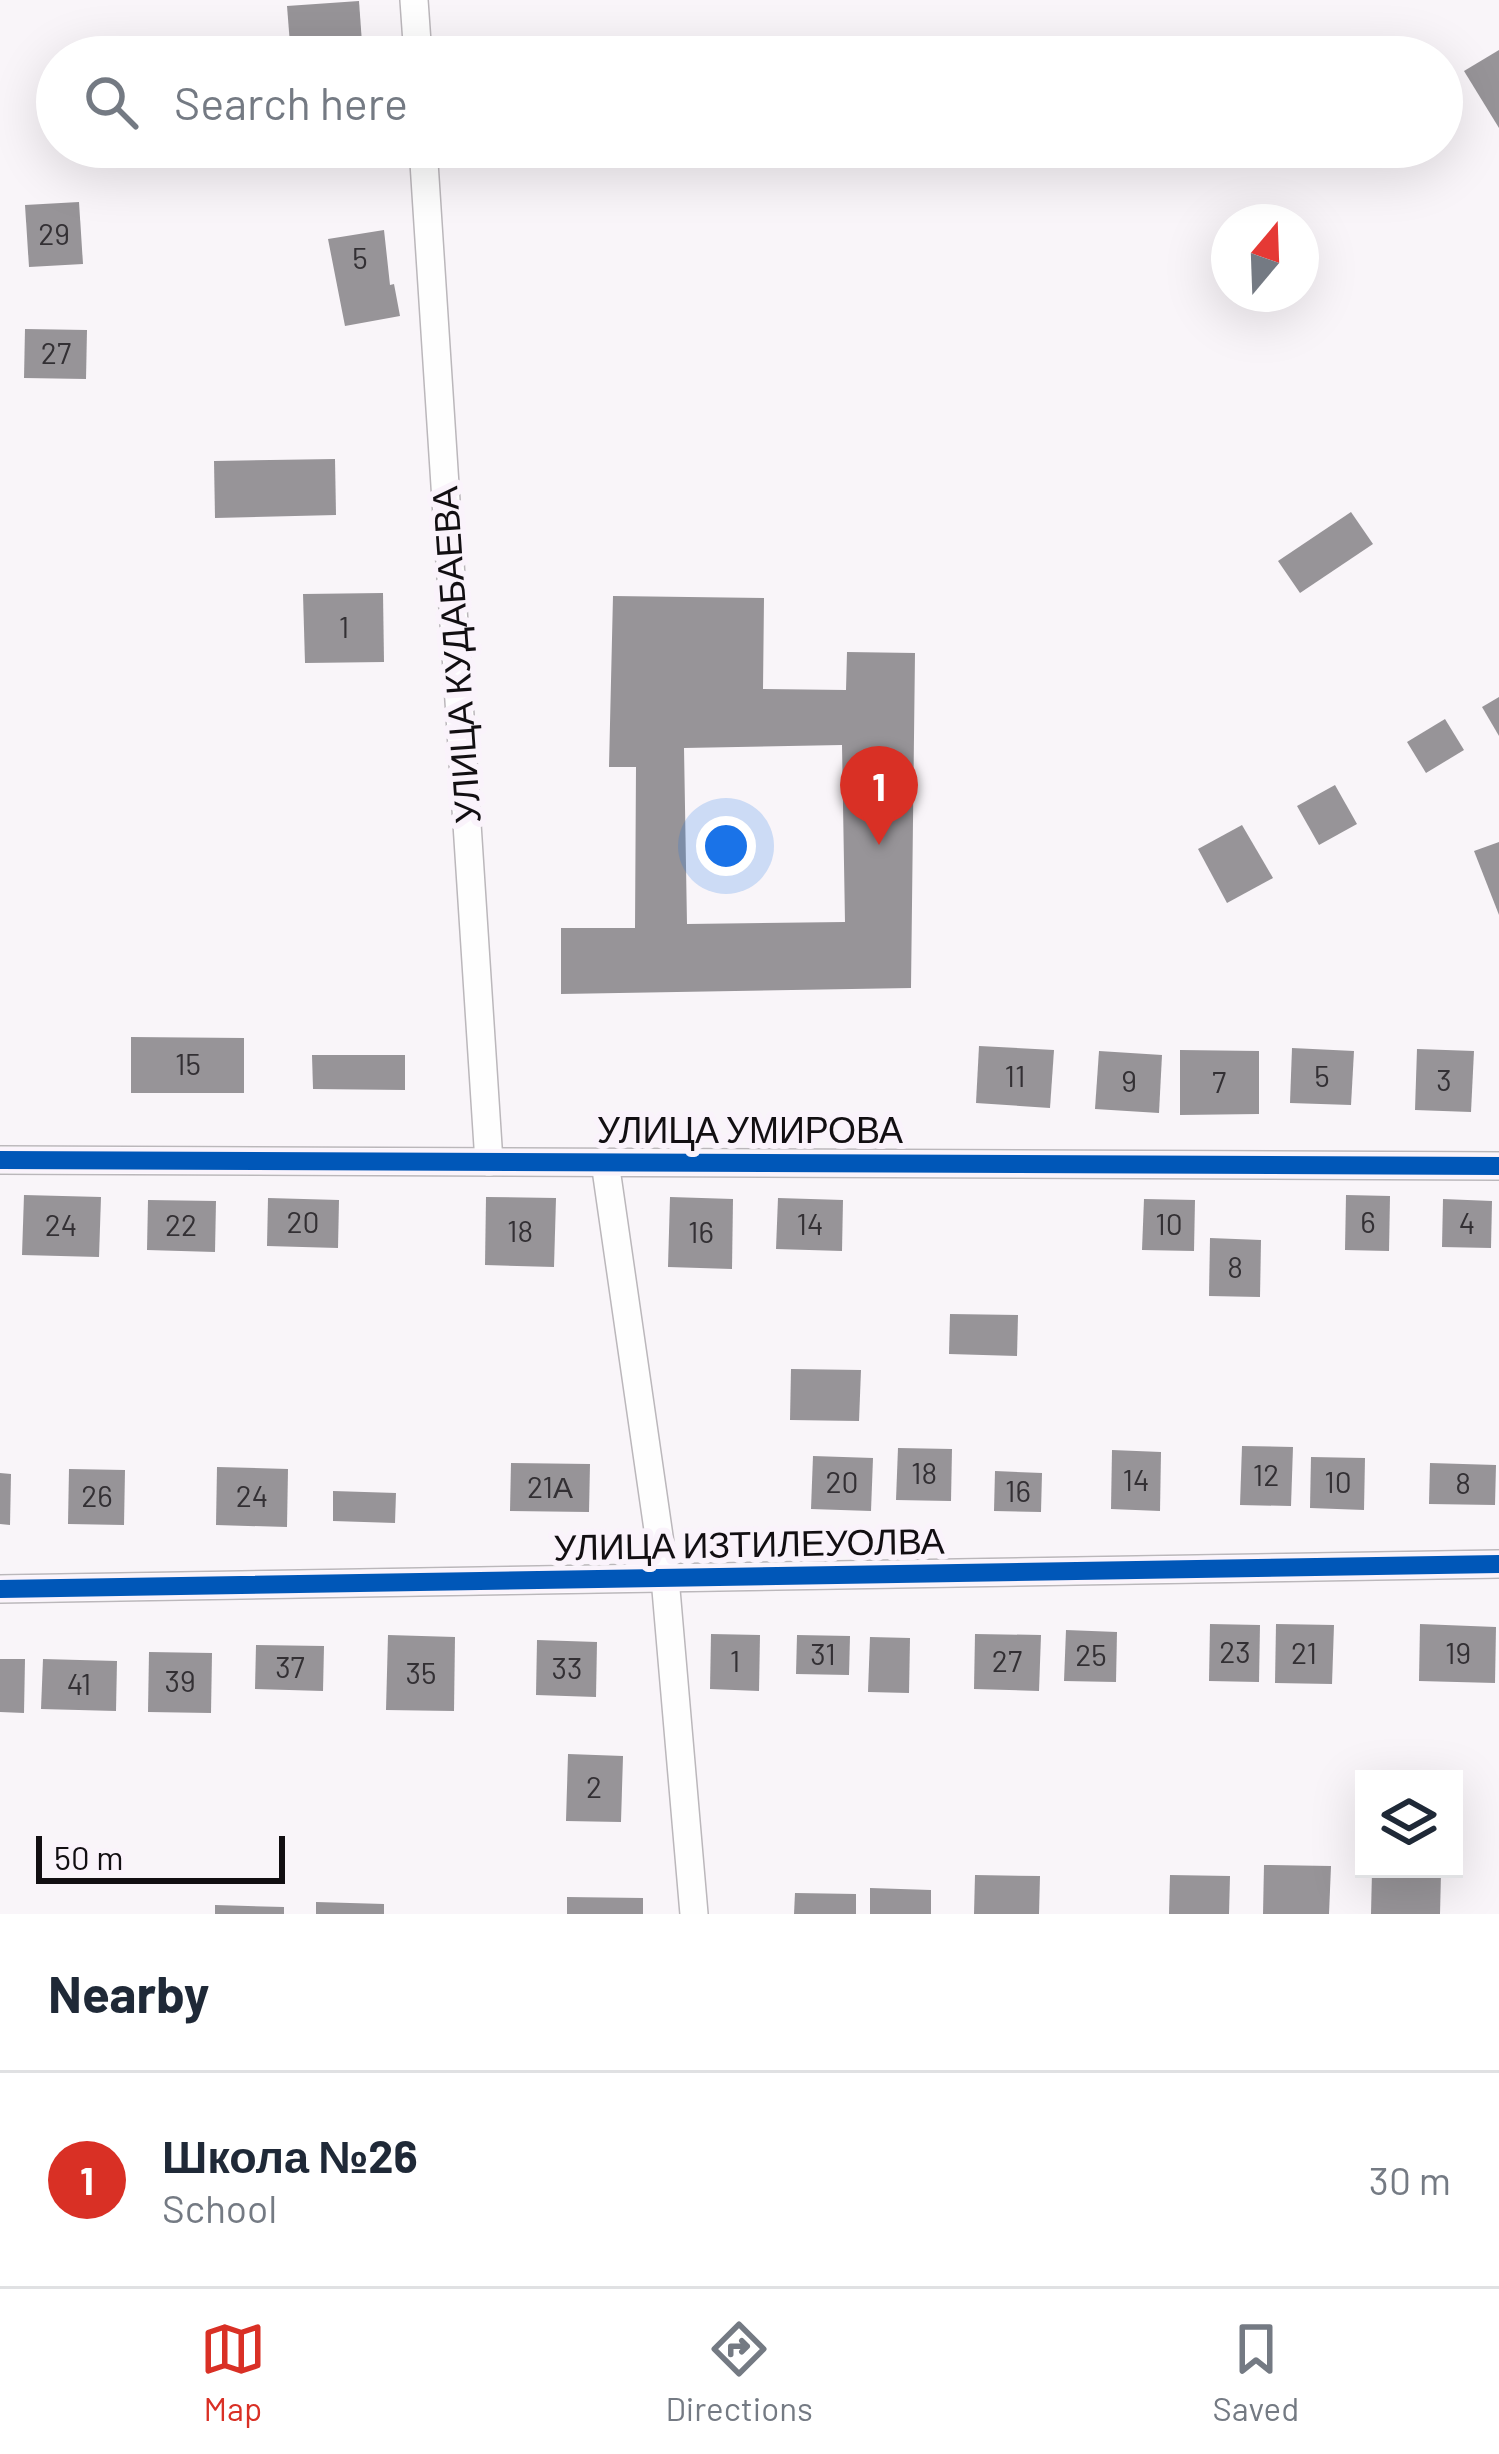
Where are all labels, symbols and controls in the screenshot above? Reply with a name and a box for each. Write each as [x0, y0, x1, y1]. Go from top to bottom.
search box [36, 36, 1463, 168]
icon: search [78, 69, 144, 135]
text: Search here [174, 75, 408, 129]
north arrow [1211, 204, 1319, 312]
house number: 29 [38, 215, 70, 251]
house number: 5 [352, 239, 368, 275]
house number: 27 [41, 334, 71, 370]
street label: УЛИЦА КУДАБАЕВА [421, 485, 489, 825]
house number: 1 [339, 608, 349, 644]
pin: 1 [840, 746, 918, 845]
your location [696, 816, 756, 876]
house number: 15 [175, 1045, 201, 1081]
house number: 11 [1004, 1057, 1026, 1093]
house number: 5 [1314, 1057, 1330, 1093]
house number: 3 [1436, 1061, 1452, 1097]
house number: 9 [1121, 1062, 1137, 1098]
house number: 7 [1212, 1063, 1226, 1099]
street label: УЛИЦА УМИРОВА [597, 1107, 903, 1151]
house number: 20 [286, 1203, 320, 1239]
house number: 6 [1360, 1203, 1376, 1239]
house number: 4 [1459, 1204, 1475, 1240]
house number: 14 [796, 1205, 824, 1241]
house number: 10 [1155, 1205, 1183, 1241]
house number: 24 [45, 1206, 77, 1242]
house number: 22 [165, 1206, 197, 1242]
house number: 18 [507, 1212, 533, 1248]
house number: 16 [688, 1213, 714, 1249]
house number: 8 [1227, 1248, 1243, 1284]
house number: 18 [911, 1454, 937, 1490]
house number: 12 [1253, 1456, 1279, 1492]
house number: 14 [1122, 1461, 1150, 1497]
house number: 20 [825, 1463, 859, 1499]
house number: 10 [1324, 1463, 1352, 1499]
house number: 8 [1455, 1464, 1471, 1500]
house number: 21А [527, 1468, 573, 1504]
house number: 16 [1005, 1472, 1031, 1508]
house number: 26 [81, 1477, 113, 1513]
house number: 24 [236, 1477, 268, 1513]
street label: УЛИЦА ИЗТИЛЕУОЛВА [553, 1518, 945, 1568]
house number: 23 [1219, 1633, 1251, 1669]
house number: 21 [1291, 1634, 1317, 1670]
house number: 19 [1445, 1634, 1471, 1670]
house number: 31 [810, 1635, 836, 1671]
house number: 25 [1075, 1636, 1107, 1672]
house number: 1 [730, 1642, 740, 1678]
house number: 27 [992, 1642, 1022, 1678]
house number: 37 [275, 1648, 305, 1684]
house number: 33 [552, 1649, 582, 1685]
house number: 35 [406, 1654, 436, 1690]
house number: 39 [164, 1662, 196, 1698]
house number: 41 [67, 1665, 91, 1701]
house number: 2 [586, 1768, 602, 1804]
map controls [1355, 1770, 1463, 1878]
button: layers [1355, 1770, 1463, 1878]
scale bar [36, 1830, 285, 1883]
text: 50 m [54, 1837, 124, 1877]
text: Nearby [48, 1962, 209, 2023]
text: Школа №26 [162, 2128, 418, 2182]
text: 1 [80, 2156, 94, 2203]
text: 30 m [1369, 2156, 1451, 2203]
text: School [162, 2184, 277, 2231]
tab: Map [200, 2316, 266, 2428]
tab: Directions [665, 2316, 813, 2428]
tab: Saved [1213, 2316, 1299, 2428]

